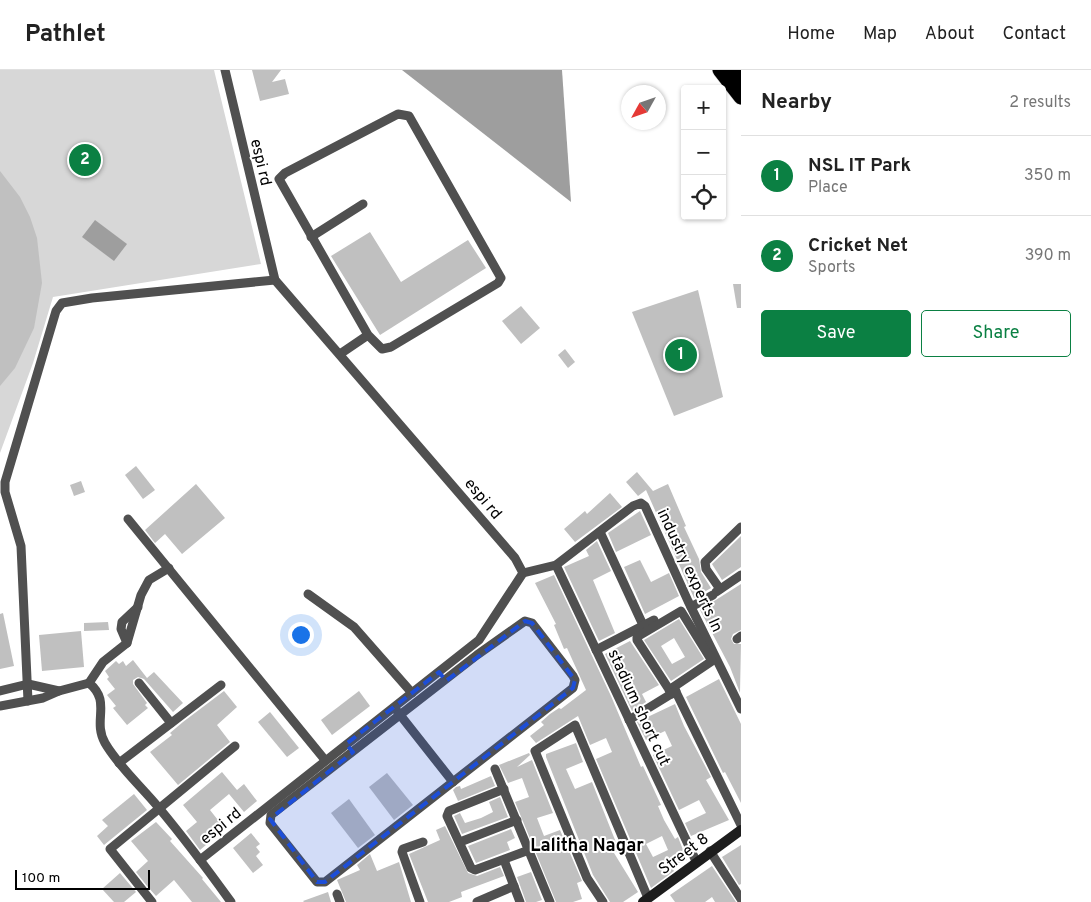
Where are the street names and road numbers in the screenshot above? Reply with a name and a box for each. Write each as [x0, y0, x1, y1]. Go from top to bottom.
street label: espi rd [245, 137, 275, 188]
street label: espi rd [459, 475, 505, 524]
street label: industry experts ln [652, 506, 727, 636]
street label: stadium short cut [602, 646, 674, 769]
street label: espi rd [196, 804, 246, 849]
street label: Street 8 [655, 829, 713, 880]

